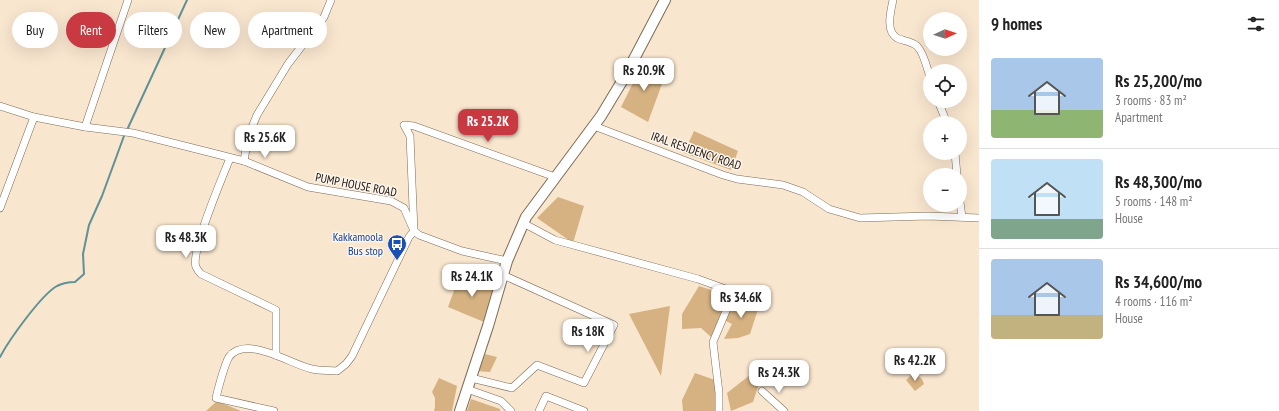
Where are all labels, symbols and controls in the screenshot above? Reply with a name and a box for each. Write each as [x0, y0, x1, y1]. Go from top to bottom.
chip: Buy [12, 12, 58, 48]
chip: Rent [66, 12, 116, 48]
chip: Filters [124, 12, 182, 48]
chip: New [190, 12, 240, 48]
chip: Apartment [248, 12, 327, 48]
north arrow [923, 12, 967, 56]
map controls [923, 12, 967, 212]
text: 9 homes [991, 13, 1042, 35]
icon: filters [1245, 13, 1267, 35]
pin: Rs 20.9K [603, 58, 685, 92]
text: Rs 20.9K [623, 62, 665, 79]
button: locate [923, 64, 967, 108]
text: Rs 25,200/mo [1115, 70, 1202, 92]
icon: home [1023, 74, 1071, 122]
text: 3 rooms · 83 m² [1115, 92, 1187, 109]
pin: Rs 25.2K [447, 109, 529, 143]
text: Apartment [1115, 109, 1163, 126]
text: Rs 25.2K [467, 113, 509, 130]
button: + [923, 116, 967, 160]
pin: Rs 25.6K [224, 125, 306, 159]
street label: IRAL RESIDENCY ROAD [649, 128, 743, 173]
text: Rs 25.6K [244, 129, 286, 146]
button: − [923, 168, 967, 212]
street label: PUMP HOUSE ROAD [314, 169, 398, 200]
text: Rs 48,300/mo [1115, 171, 1202, 193]
icon: home [1023, 175, 1071, 223]
text: 5 rooms · 148 m² [1115, 193, 1193, 210]
text: House [1115, 210, 1143, 227]
pin: Rs 48.3K [145, 225, 227, 259]
text: Rs 48.3K [165, 229, 207, 246]
place label: Kakkamoola Bus stop [333, 229, 383, 258]
bus stop icon: Kakkamoola Bus stop [386, 233, 408, 261]
pin: Rs 24.1K [431, 264, 513, 298]
text: Rs 24.1K [451, 268, 493, 285]
text: Rs 34,600/mo [1115, 271, 1202, 293]
icon: home [1023, 275, 1071, 323]
pin: Rs 34.6K [700, 285, 782, 319]
text: Rs 34.6K [720, 289, 762, 306]
text: 4 rooms · 116 m² [1115, 293, 1193, 310]
text: House [1115, 310, 1143, 327]
pin: Rs 18K [555, 319, 621, 353]
text: Rs 18K [572, 323, 604, 340]
pin: Rs 42.2K [874, 348, 956, 382]
text: Rs 42.2K [894, 352, 936, 369]
pin: Rs 24.3K [738, 360, 820, 394]
text: Rs 24.3K [758, 364, 800, 381]

